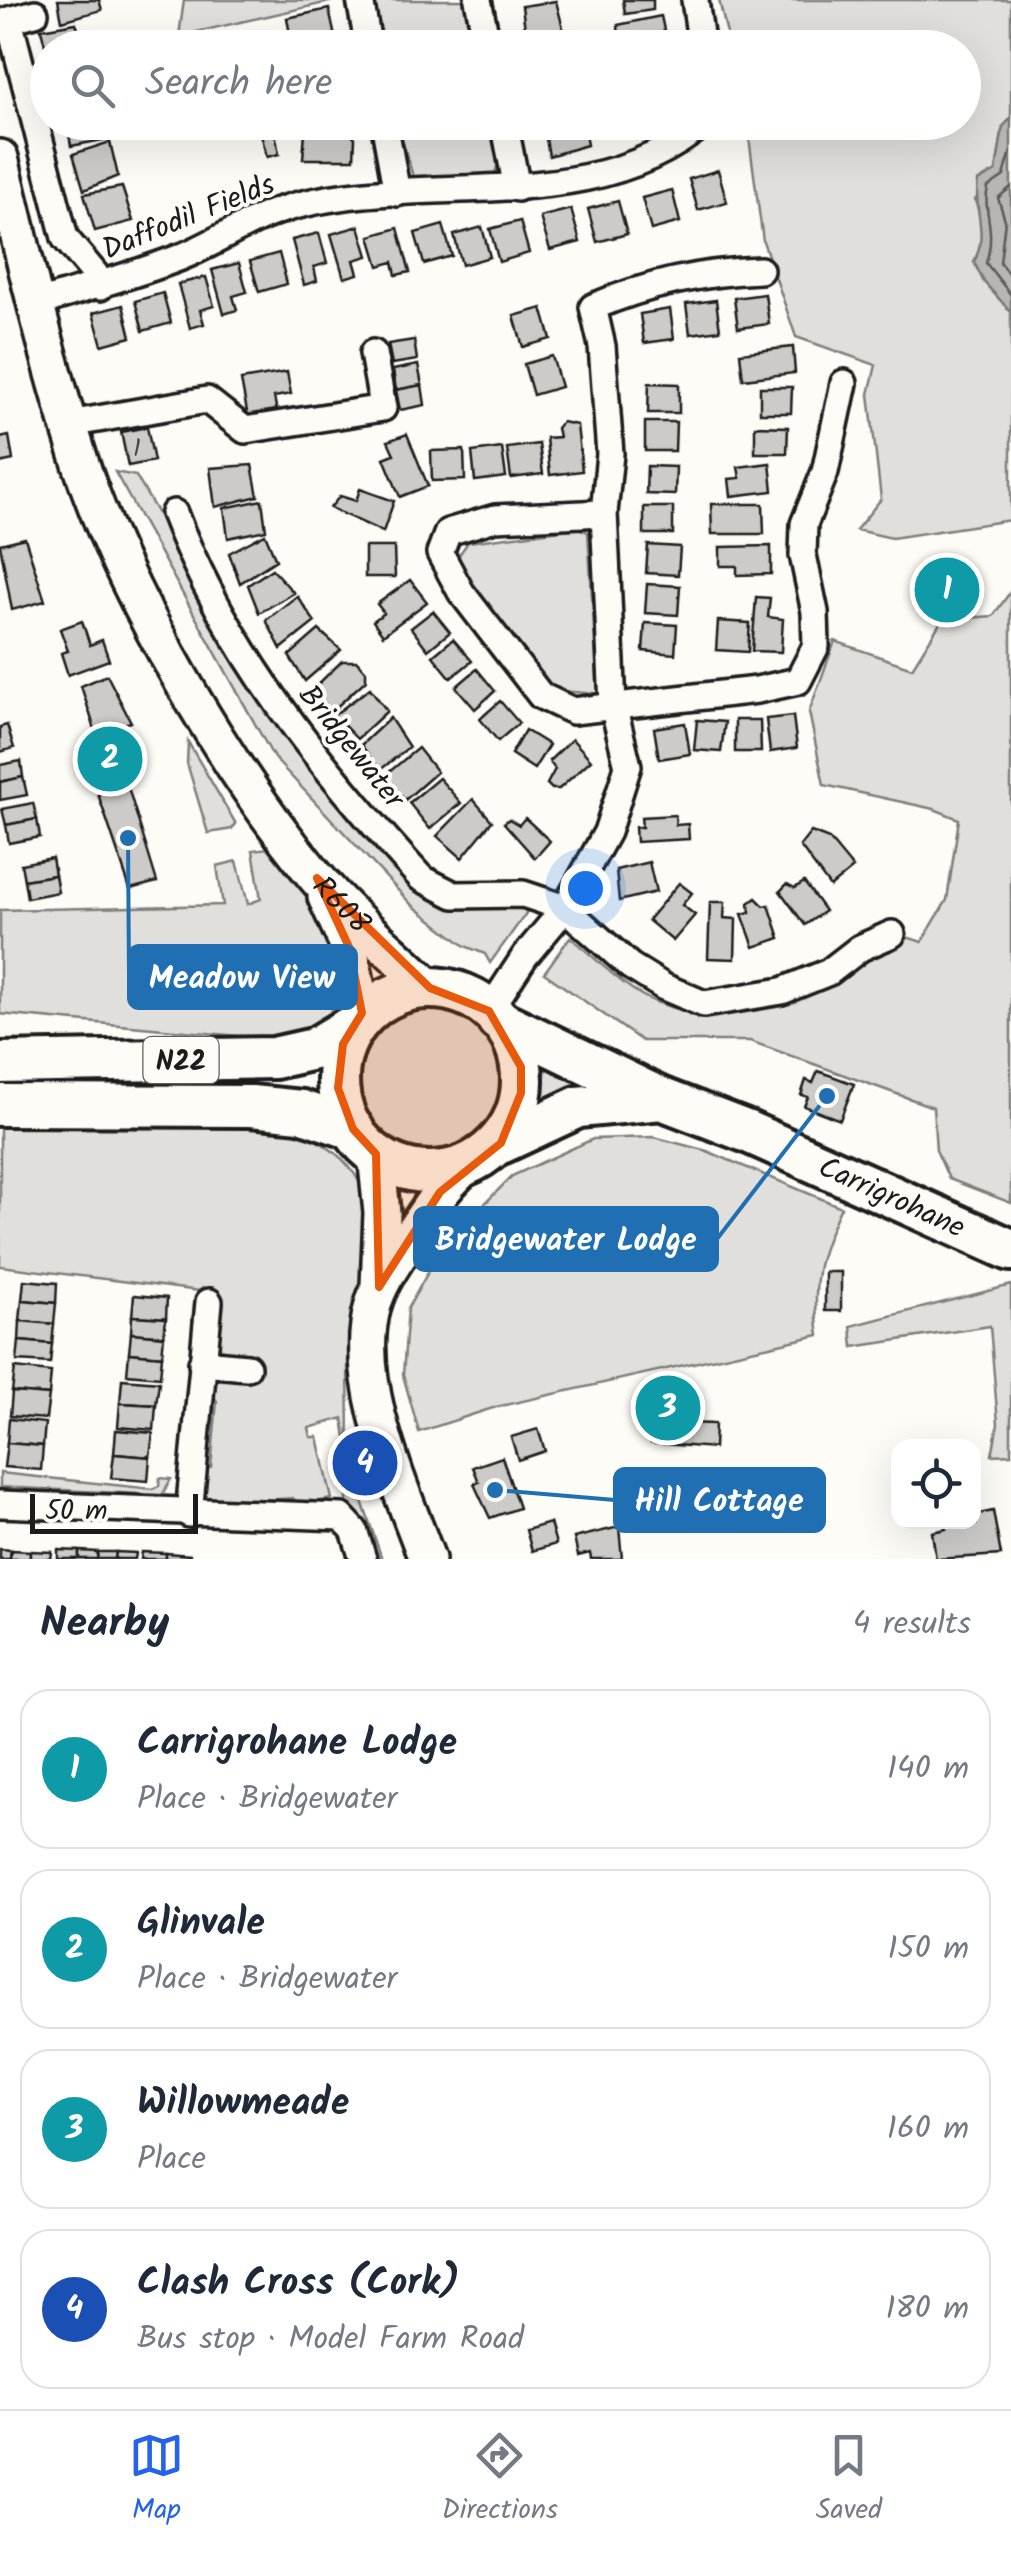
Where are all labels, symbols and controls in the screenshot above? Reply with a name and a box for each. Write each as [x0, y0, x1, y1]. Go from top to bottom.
search box [30, 30, 981, 140]
text: Search here [145, 55, 332, 115]
icon: search [65, 58, 120, 113]
street label: Daffodil Fields [95, 161, 283, 274]
house number: 1 [133, 429, 141, 469]
pin: 1 [914, 552, 980, 628]
street label: Bridgewater [285, 675, 417, 822]
pin: 2 [78, 722, 142, 796]
your location [560, 863, 611, 914]
street label: R608 [299, 866, 382, 948]
callout: Meadow View [129, 946, 356, 1008]
text: Meadow View [149, 954, 337, 1005]
road number: N22 [144, 1037, 218, 1083]
street label: Carrigrohane [810, 1145, 972, 1252]
callout: Bridgewater Lodge [415, 1208, 717, 1270]
text: Bridgewater Lodge [435, 1216, 697, 1267]
pin: 3 [636, 1370, 700, 1446]
pin: 4 [332, 1426, 398, 1500]
map controls [891, 1439, 981, 1529]
button: locate [891, 1439, 981, 1529]
callout: Hill Cottage [615, 1469, 824, 1531]
text: Hill Cottage [634, 1477, 804, 1528]
scale bar [30, 1489, 198, 1534]
text: 50 m [45, 1489, 108, 1534]
text: Nearby [40, 1591, 169, 1658]
text: 4 results [853, 1599, 971, 1650]
text: Carrigrohane Lodge [137, 1714, 457, 1774]
text: 1 [70, 1744, 79, 1795]
text: 140 m [887, 1744, 969, 1795]
text: Place · Bridgewater [137, 1774, 397, 1825]
text: Glinvale [137, 1894, 265, 1954]
text: 2 [65, 1924, 84, 1975]
text: 150 m [887, 1924, 969, 1975]
text: Place · Bridgewater [137, 1954, 397, 2005]
text: Willowmeade [137, 2074, 349, 2134]
text: 3 [66, 2104, 83, 2155]
text: 160 m [887, 2104, 969, 2155]
text: Place [137, 2134, 206, 2185]
text: Clash Cross (Cork) [137, 2254, 460, 2314]
text: 4 [66, 2284, 83, 2335]
text: 180 m [885, 2284, 969, 2335]
text: Bus stop · Model Farm Road [137, 2314, 524, 2365]
tab: Map [129, 2428, 184, 2533]
tab: Directions [442, 2428, 558, 2533]
tab: Saved [816, 2428, 882, 2533]

